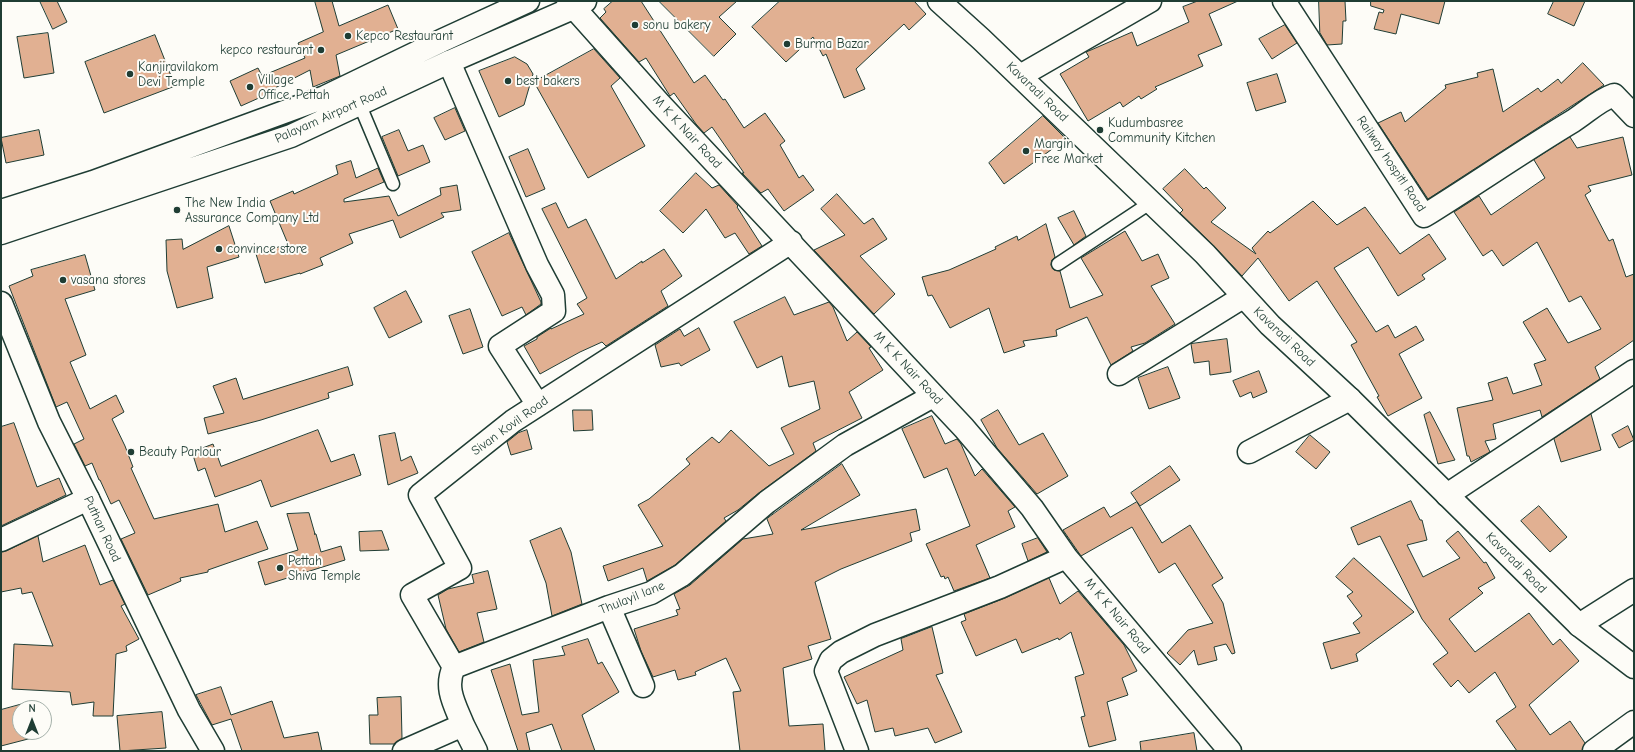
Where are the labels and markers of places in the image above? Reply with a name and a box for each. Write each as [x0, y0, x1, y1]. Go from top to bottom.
place label: sonu bakery [643, 17, 711, 33]
marker: sonu bakery [630, 20, 640, 30]
place label: Kepco Restaurant [356, 28, 453, 44]
marker: Kepco Restaurant [343, 31, 353, 41]
place label: Burma Bazar [795, 36, 869, 52]
marker: Burma Bazar [782, 39, 792, 49]
place label: kepco restaurant [220, 42, 313, 58]
marker: kepco restaurant [316, 45, 326, 55]
place label: Kanjiravilakom Devi Temple [138, 59, 218, 90]
marker: Kanjiravilakom Devi Temple [125, 69, 135, 79]
place label: Village Office, Pettah [258, 72, 330, 103]
place label: best bakers [516, 73, 580, 89]
marker: best bakers [503, 76, 513, 86]
marker: Village Office, Pettah [245, 82, 255, 92]
place label: Kudumbasree Community Kitchen [1108, 115, 1216, 146]
marker: Kudumbasree Community Kitchen [1095, 125, 1105, 135]
place label: Margin Free Market [1034, 136, 1103, 167]
marker: Margin Free Market [1021, 146, 1031, 156]
place label: The New India Assurance Company Ltd [185, 195, 319, 226]
marker: The New India Assurance Company Ltd [172, 205, 182, 215]
place label: convince store [227, 241, 307, 257]
marker: convince store [214, 244, 224, 254]
place label: vasana stores [71, 272, 146, 288]
marker: vasana stores [58, 275, 68, 285]
place label: Beauty Parlour [139, 444, 221, 460]
marker: Beauty Parlour [126, 447, 136, 457]
place label: Pettah Shiva Temple [288, 553, 361, 584]
marker: Pettah Shiva Temple [275, 563, 285, 573]

